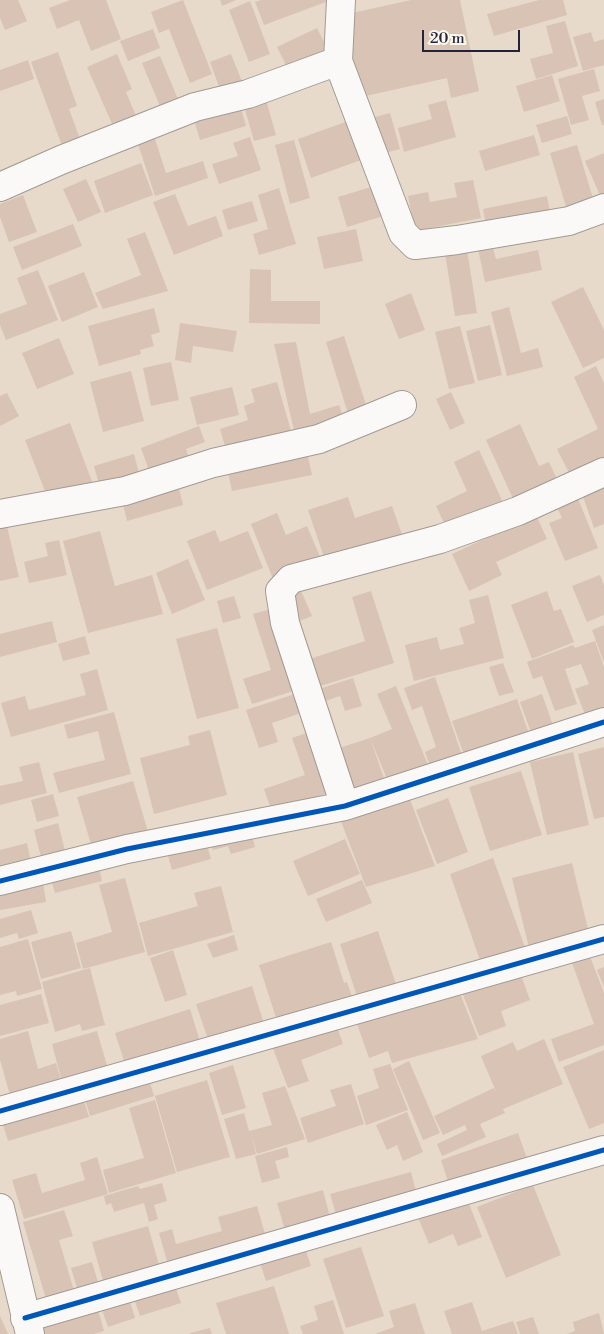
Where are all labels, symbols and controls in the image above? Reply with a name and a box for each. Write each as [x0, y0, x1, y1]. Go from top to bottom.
scale bar [424, 20, 522, 52]
text: 20 m [430, 29, 465, 48]

